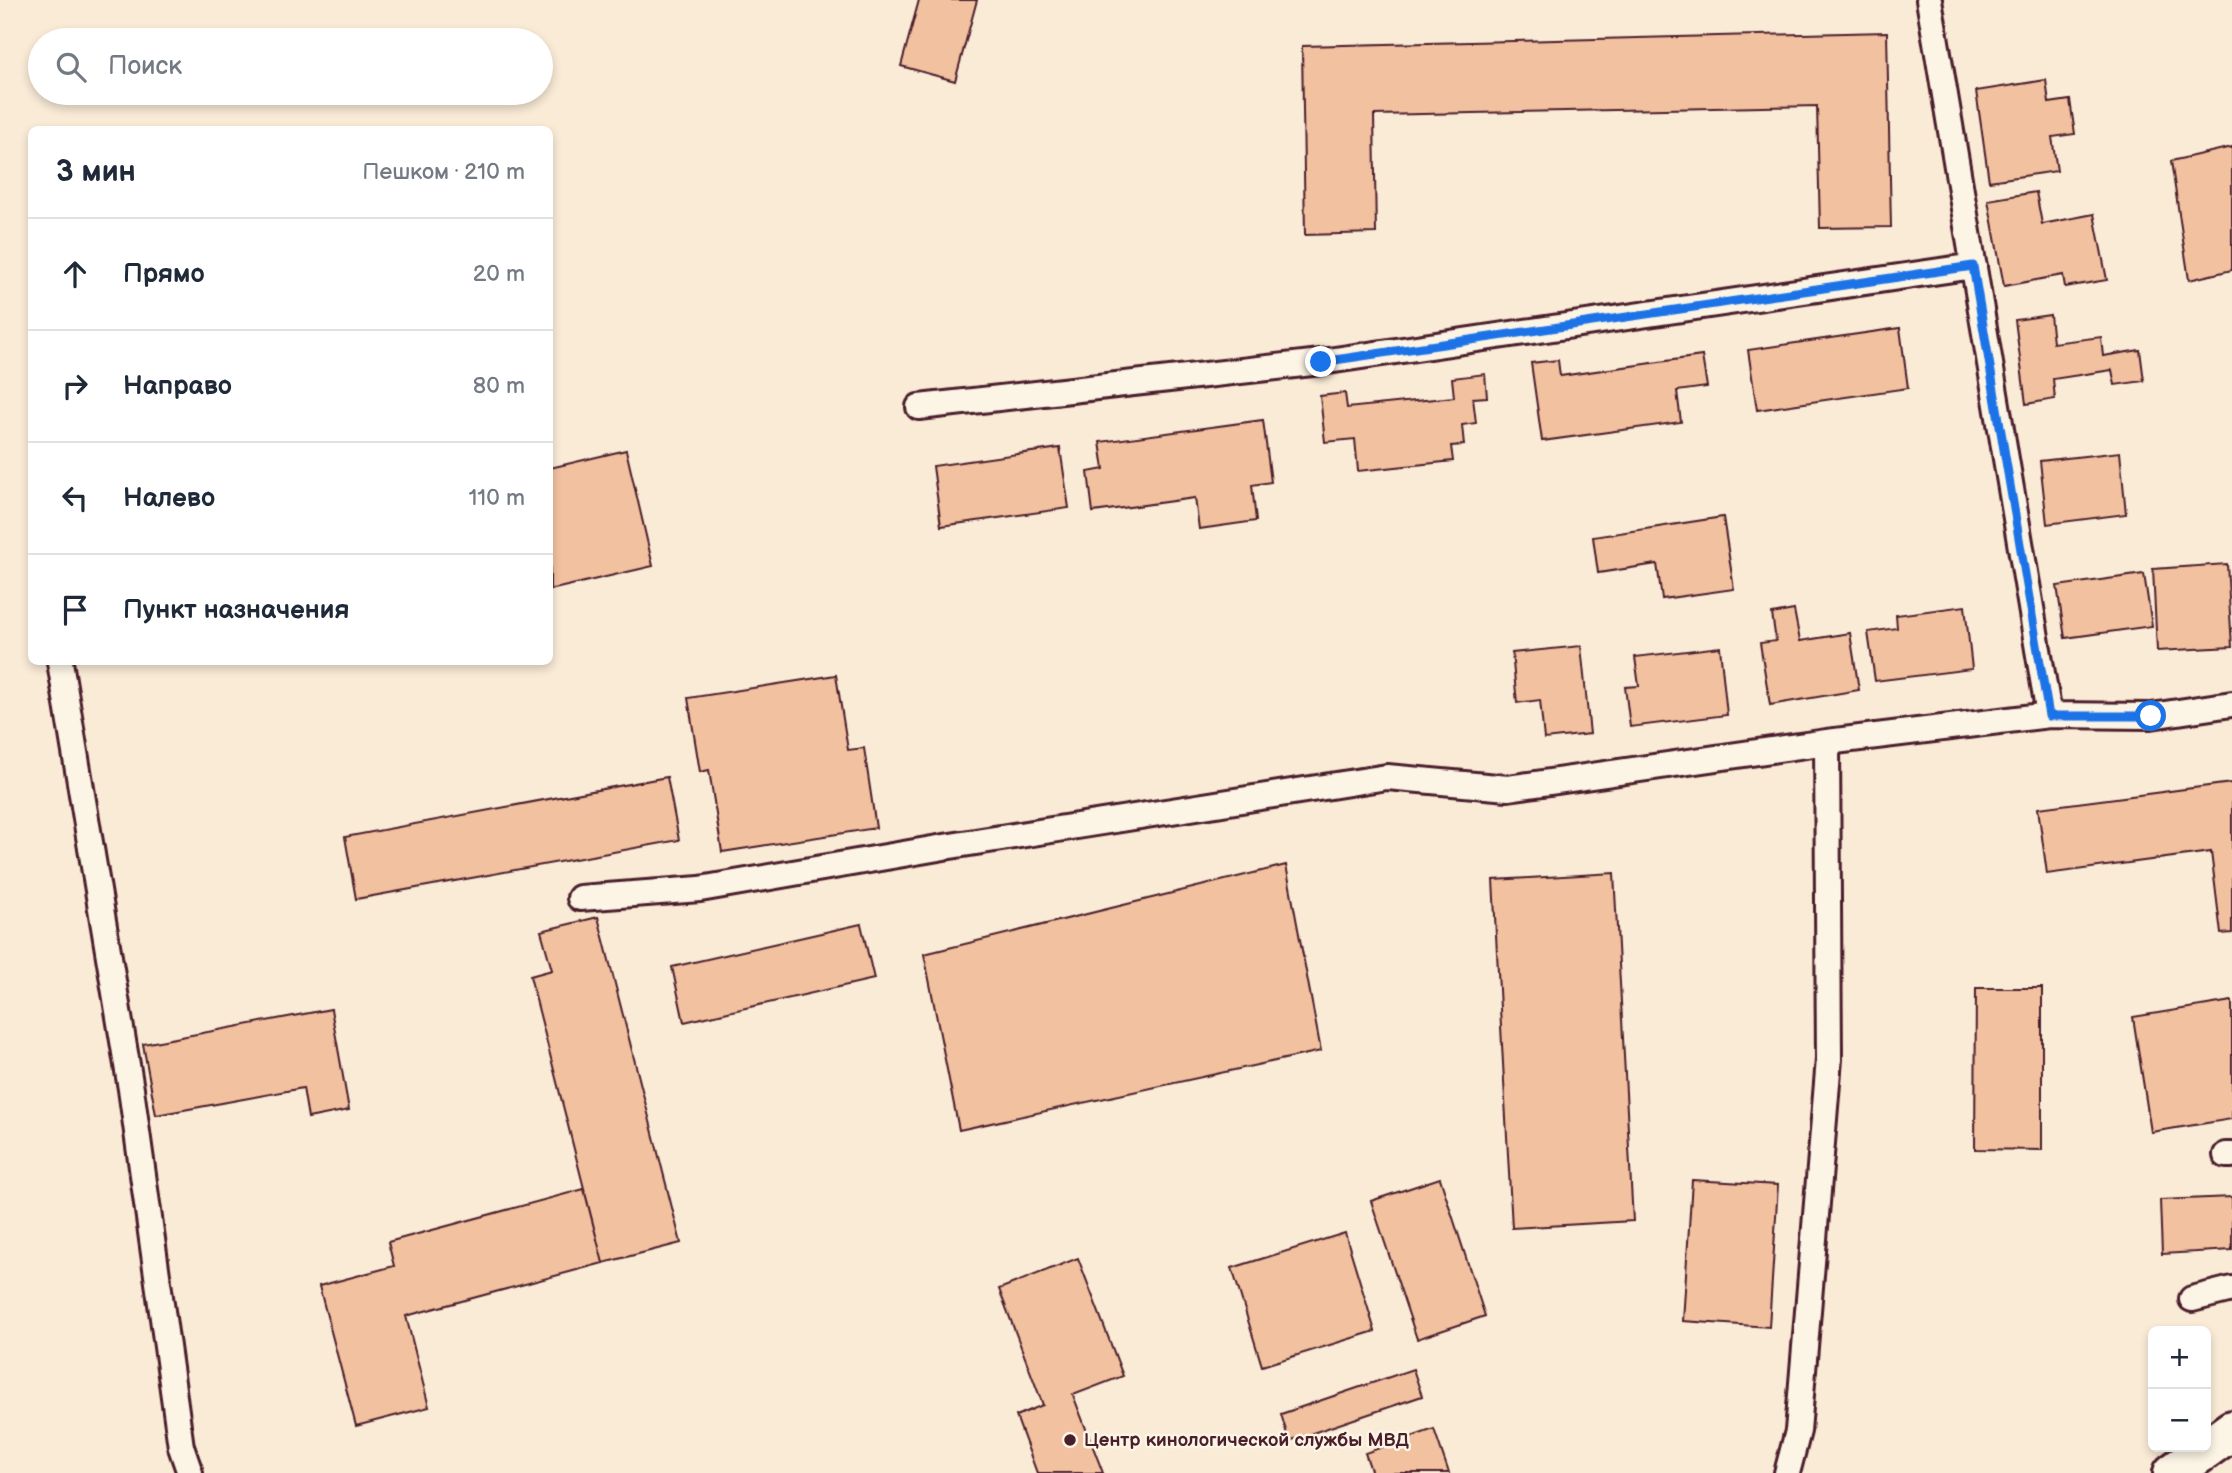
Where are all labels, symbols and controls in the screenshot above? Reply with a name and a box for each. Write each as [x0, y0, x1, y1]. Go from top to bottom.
search box [28, 28, 553, 105]
icon: search [52, 48, 90, 86]
text: Поиск [108, 51, 182, 82]
text: 3 мин [56, 154, 136, 190]
text: Пешком · 210 m [362, 158, 525, 186]
icon: ahead [56, 255, 94, 293]
text: Прямо [123, 259, 205, 290]
text: 20 m [473, 260, 525, 288]
route end [1305, 346, 1336, 377]
icon: right [56, 367, 94, 405]
text: Направо [123, 371, 232, 402]
text: 80 m [473, 372, 525, 400]
icon: left [56, 479, 94, 517]
text: Налево [123, 483, 215, 514]
text: 110 m [468, 484, 525, 512]
icon: arrive [56, 591, 94, 629]
text: Пункт назначения [123, 595, 349, 626]
route start [2135, 700, 2166, 731]
map controls [2148, 1326, 2211, 1452]
button: + [2148, 1326, 2211, 1389]
button: − [2148, 1389, 2211, 1452]
place label: Центр кинологической службы МВД [1084, 1429, 1410, 1452]
marker: Центр кинологической службы МВД [1062, 1432, 1078, 1448]

